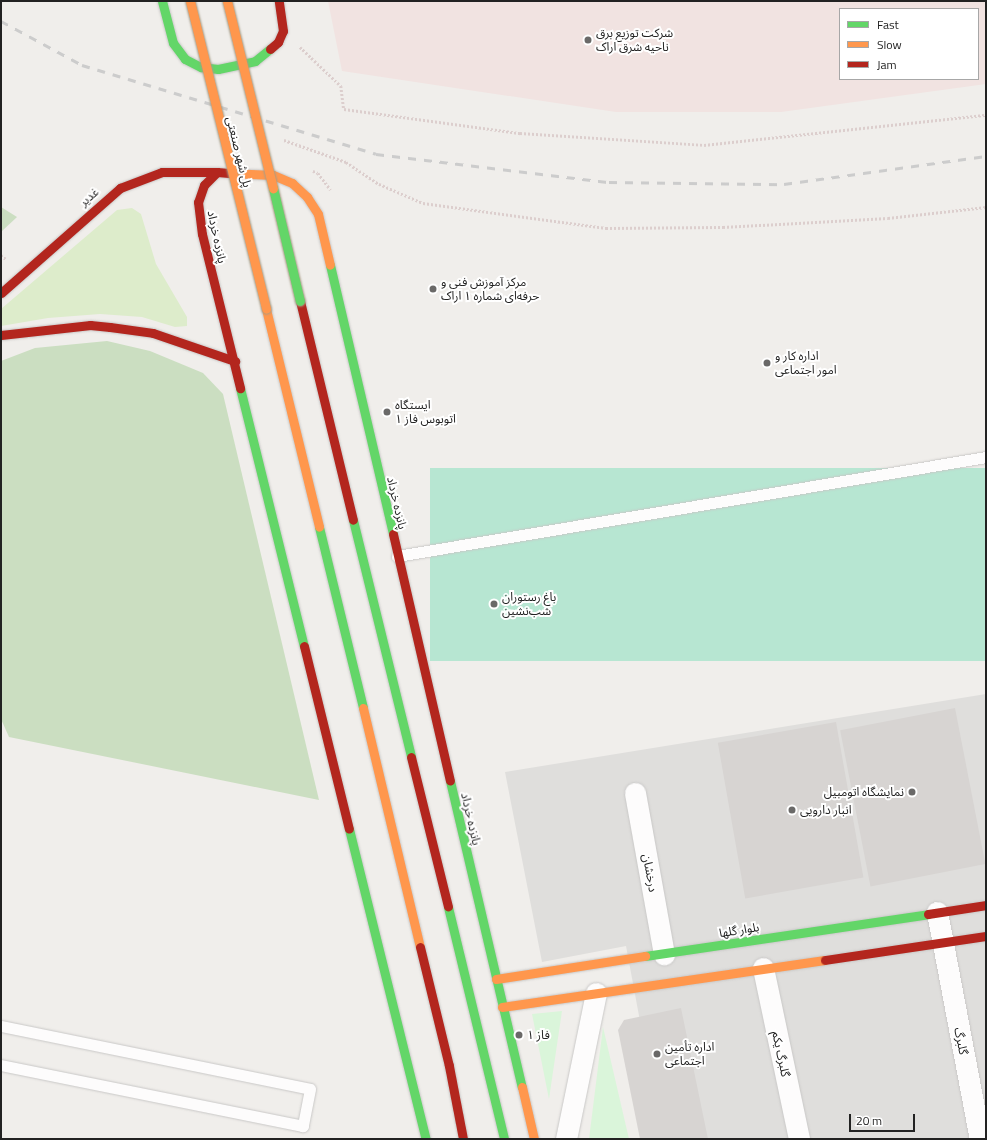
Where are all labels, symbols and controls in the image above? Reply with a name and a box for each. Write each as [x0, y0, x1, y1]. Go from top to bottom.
legend [839, 8, 979, 80]
text: Fast [877, 15, 899, 34]
place label: شرکت توزیع برق ناحیه شرق اراک [596, 26, 673, 54]
marker: شرکت توزیع برق ناحیه شرق اراک [583, 35, 593, 45]
text: Slow [877, 35, 902, 54]
text: Jam [877, 55, 897, 74]
street label: پل شهر صنعتی [223, 115, 255, 189]
street label: غدیر [76, 185, 102, 209]
street label: پانزده خرداد [204, 209, 230, 265]
place label: مرکز آموزش فنی و حرفه‌ای شماره ۱ اراک [441, 275, 539, 303]
marker: مرکز آموزش فنی و حرفه‌ای شماره ۱ اراک [428, 284, 438, 294]
place label: اداره کار و امور اجتماعی [775, 349, 837, 377]
marker: اداره کار و امور اجتماعی [762, 358, 772, 368]
place label: ایستگاه اتوبوس فاز ۱ [395, 398, 456, 426]
marker: ایستگاه اتوبوس فاز ۱ [382, 407, 392, 417]
street label: پانزده خرداد [384, 475, 410, 531]
place label: باغ رستوران شب‌نشین [502, 590, 556, 618]
marker: باغ رستوران شب‌نشین [489, 599, 499, 609]
place label: نمایشگاه اتومبیل [824, 785, 904, 799]
marker: نمایشگاه اتومبیل [907, 787, 917, 797]
street label: پانزده خرداد [458, 791, 484, 847]
place label: انبار دارویی [800, 803, 852, 817]
marker: انبار دارویی [787, 805, 797, 815]
street label: درخشان [640, 853, 660, 893]
street label: بلوار گلها [718, 920, 760, 940]
street label: گلبرگ [951, 1026, 971, 1056]
place label: فاز ۱ [527, 1028, 550, 1042]
marker: فاز ۱ [514, 1030, 524, 1040]
street label: گلبرگ یکم [769, 1030, 793, 1078]
place label: اداره تأمین اجتماعی [665, 1040, 714, 1068]
marker: اداره تأمین اجتماعی [652, 1049, 662, 1059]
scale bar [851, 1106, 917, 1132]
text: 20 m [856, 1111, 882, 1130]

